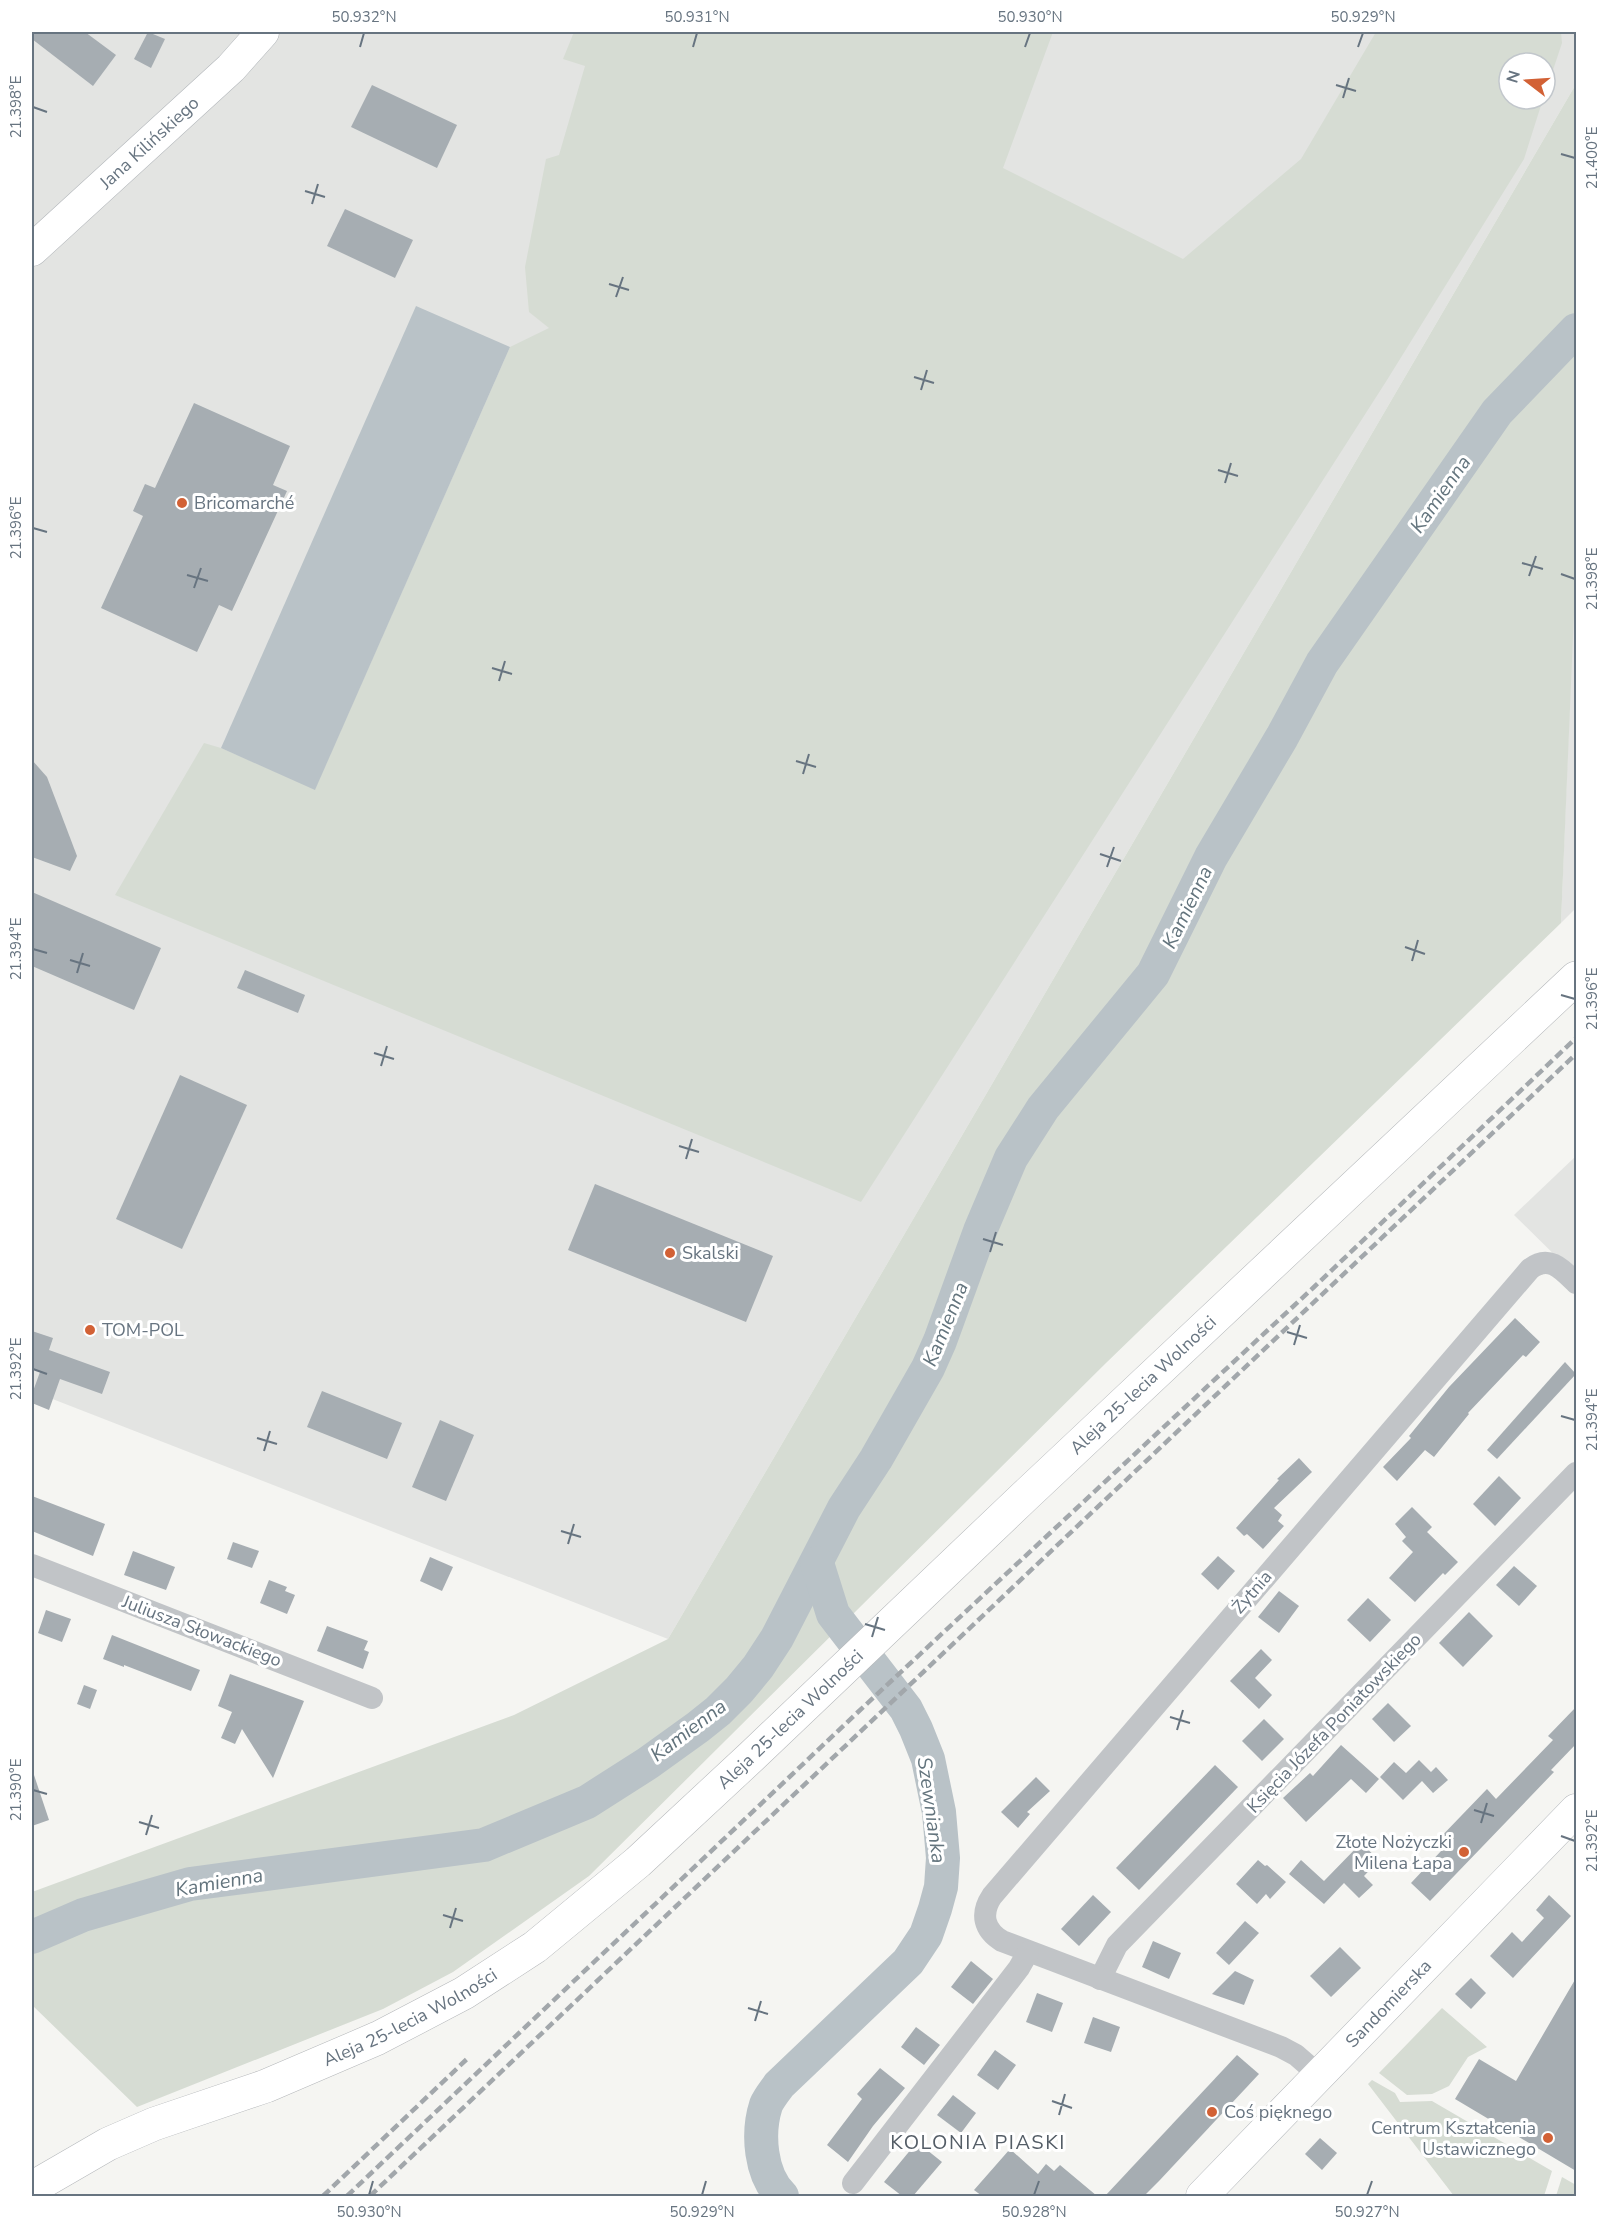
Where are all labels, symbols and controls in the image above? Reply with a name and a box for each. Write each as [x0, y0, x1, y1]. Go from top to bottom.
text: 50.932°N [331, 7, 397, 27]
text: 50.931°N [664, 7, 730, 27]
text: 50.930°N [997, 7, 1063, 27]
text: 50.929°N [1330, 7, 1396, 27]
north arrow [1497, 51, 1557, 111]
text: N [1501, 68, 1526, 86]
text: 21.398°E [6, 76, 26, 138]
street label: Jana Kilińskiego [94, 91, 204, 195]
text: 21.400°E [1582, 127, 1602, 189]
water label: Kamienna [1404, 450, 1477, 538]
place label: Bricomarché [194, 491, 294, 515]
marker: Bricomarché [175, 496, 189, 510]
text: 21.396°E [6, 497, 26, 559]
text: 21.398°E [1582, 548, 1602, 610]
water label: Kamienna [1156, 861, 1219, 953]
text: 21.394°E [6, 918, 26, 980]
text: 21.396°E [1582, 968, 1602, 1030]
place label: Skalski [682, 1241, 739, 1265]
marker: Skalski [663, 1246, 677, 1260]
water label: Kamienna [916, 1278, 975, 1370]
street label: Aleja 25-lecia Wolności [1065, 1310, 1221, 1460]
place label: TOM-POL [102, 1318, 184, 1342]
marker: TOM-POL [83, 1323, 97, 1337]
text: 21.392°E [6, 1338, 26, 1400]
text: 21.394°E [1582, 1389, 1602, 1451]
street label: Żytnia [1227, 1565, 1277, 1619]
street label: Juliusza Słowackiego [118, 1589, 285, 1672]
street label: Księcia Józefa Poniatowskiego [1241, 1628, 1427, 1818]
street label: Aleja 25-lecia Wolności [712, 1644, 868, 1794]
water label: Kamienna [645, 1693, 732, 1768]
water label: Szewnianka [911, 1755, 952, 1865]
text: 21.390°E [6, 1759, 26, 1821]
text: 21.392°E [1582, 1810, 1602, 1872]
place label: Złote Nożyczki Milena Łapa [1335, 1830, 1452, 1875]
marker: Złote Nożyczki Milena Łapa [1457, 1845, 1471, 1859]
water label: Kamienna [173, 1861, 265, 1903]
street label: Sandomierska [1340, 1954, 1437, 2053]
street label: Aleja 25-lecia Wolności [320, 1963, 502, 2072]
place label: Coś pięknego [1224, 2100, 1332, 2124]
marker: Coś pięknego [1205, 2105, 1219, 2119]
place label: Centrum Kształcenia Ustawicznego [1371, 2116, 1536, 2161]
district label: KOLONIA PIASKI [890, 2129, 1066, 2156]
marker: Centrum Kształcenia Ustawicznego [1541, 2131, 1555, 2145]
text: 50.930°N [336, 2202, 402, 2222]
text: 50.929°N [669, 2202, 735, 2222]
text: 50.928°N [1001, 2202, 1067, 2222]
text: 50.927°N [1334, 2202, 1400, 2222]

